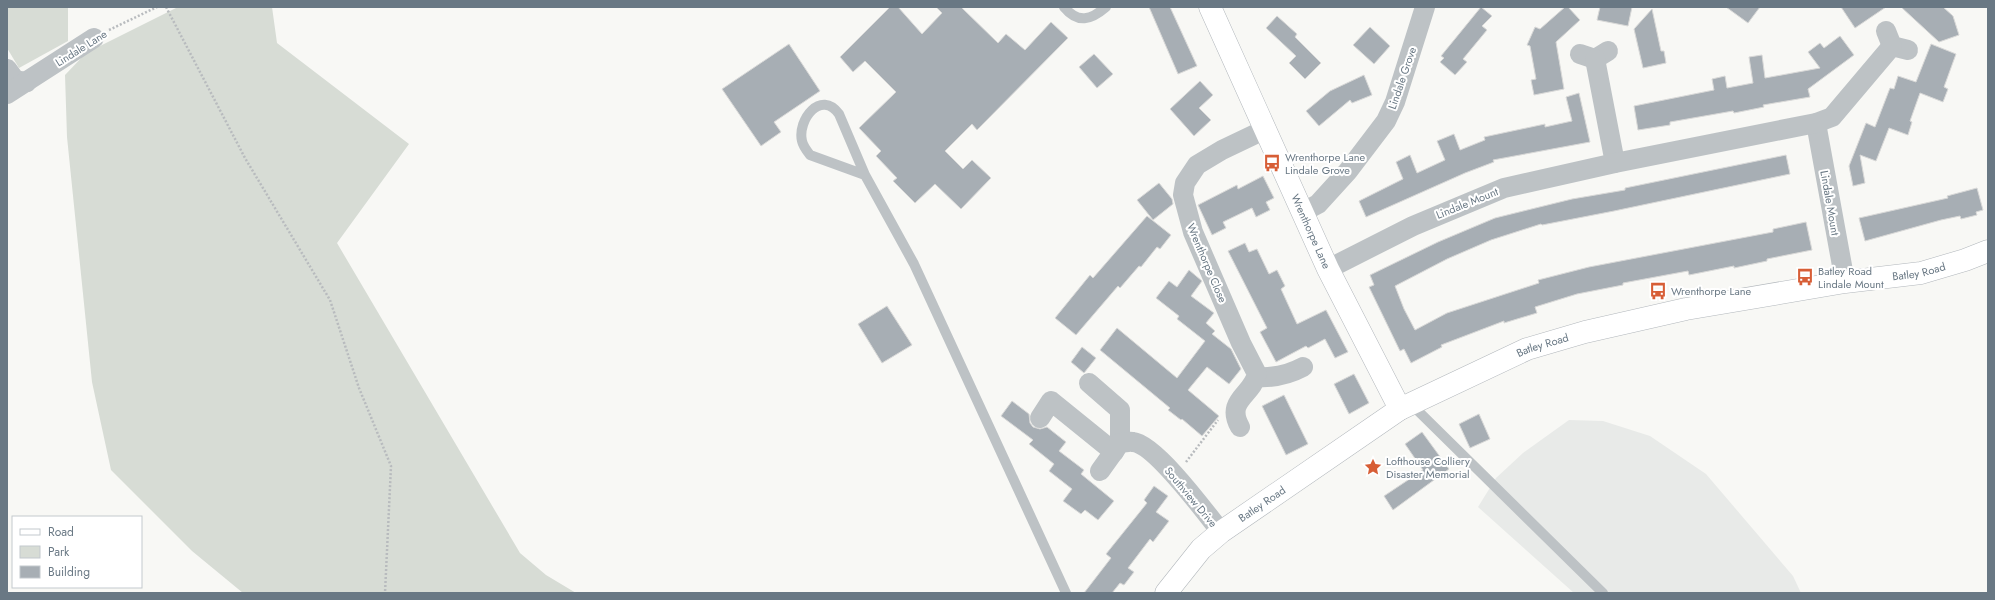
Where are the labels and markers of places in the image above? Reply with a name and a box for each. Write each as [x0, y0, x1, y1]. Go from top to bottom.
place label: Wrenthorpe Lane Lindale Grove [1285, 149, 1366, 178]
bus stop icon: Wrenthorpe Lane Lindale Grove [1262, 153, 1282, 173]
place label: Batley Road Lindale Mount [1818, 263, 1884, 292]
bus stop icon: Batley Road Lindale Mount [1795, 267, 1815, 287]
bus stop icon: Wrenthorpe Lane [1648, 281, 1668, 301]
place label: Wrenthorpe Lane [1671, 283, 1752, 299]
place label: Lofthouse Colliery Disaster Memorial [1386, 453, 1470, 482]
place icon: Lofthouse Colliery Disaster Memorial [1363, 457, 1383, 477]

